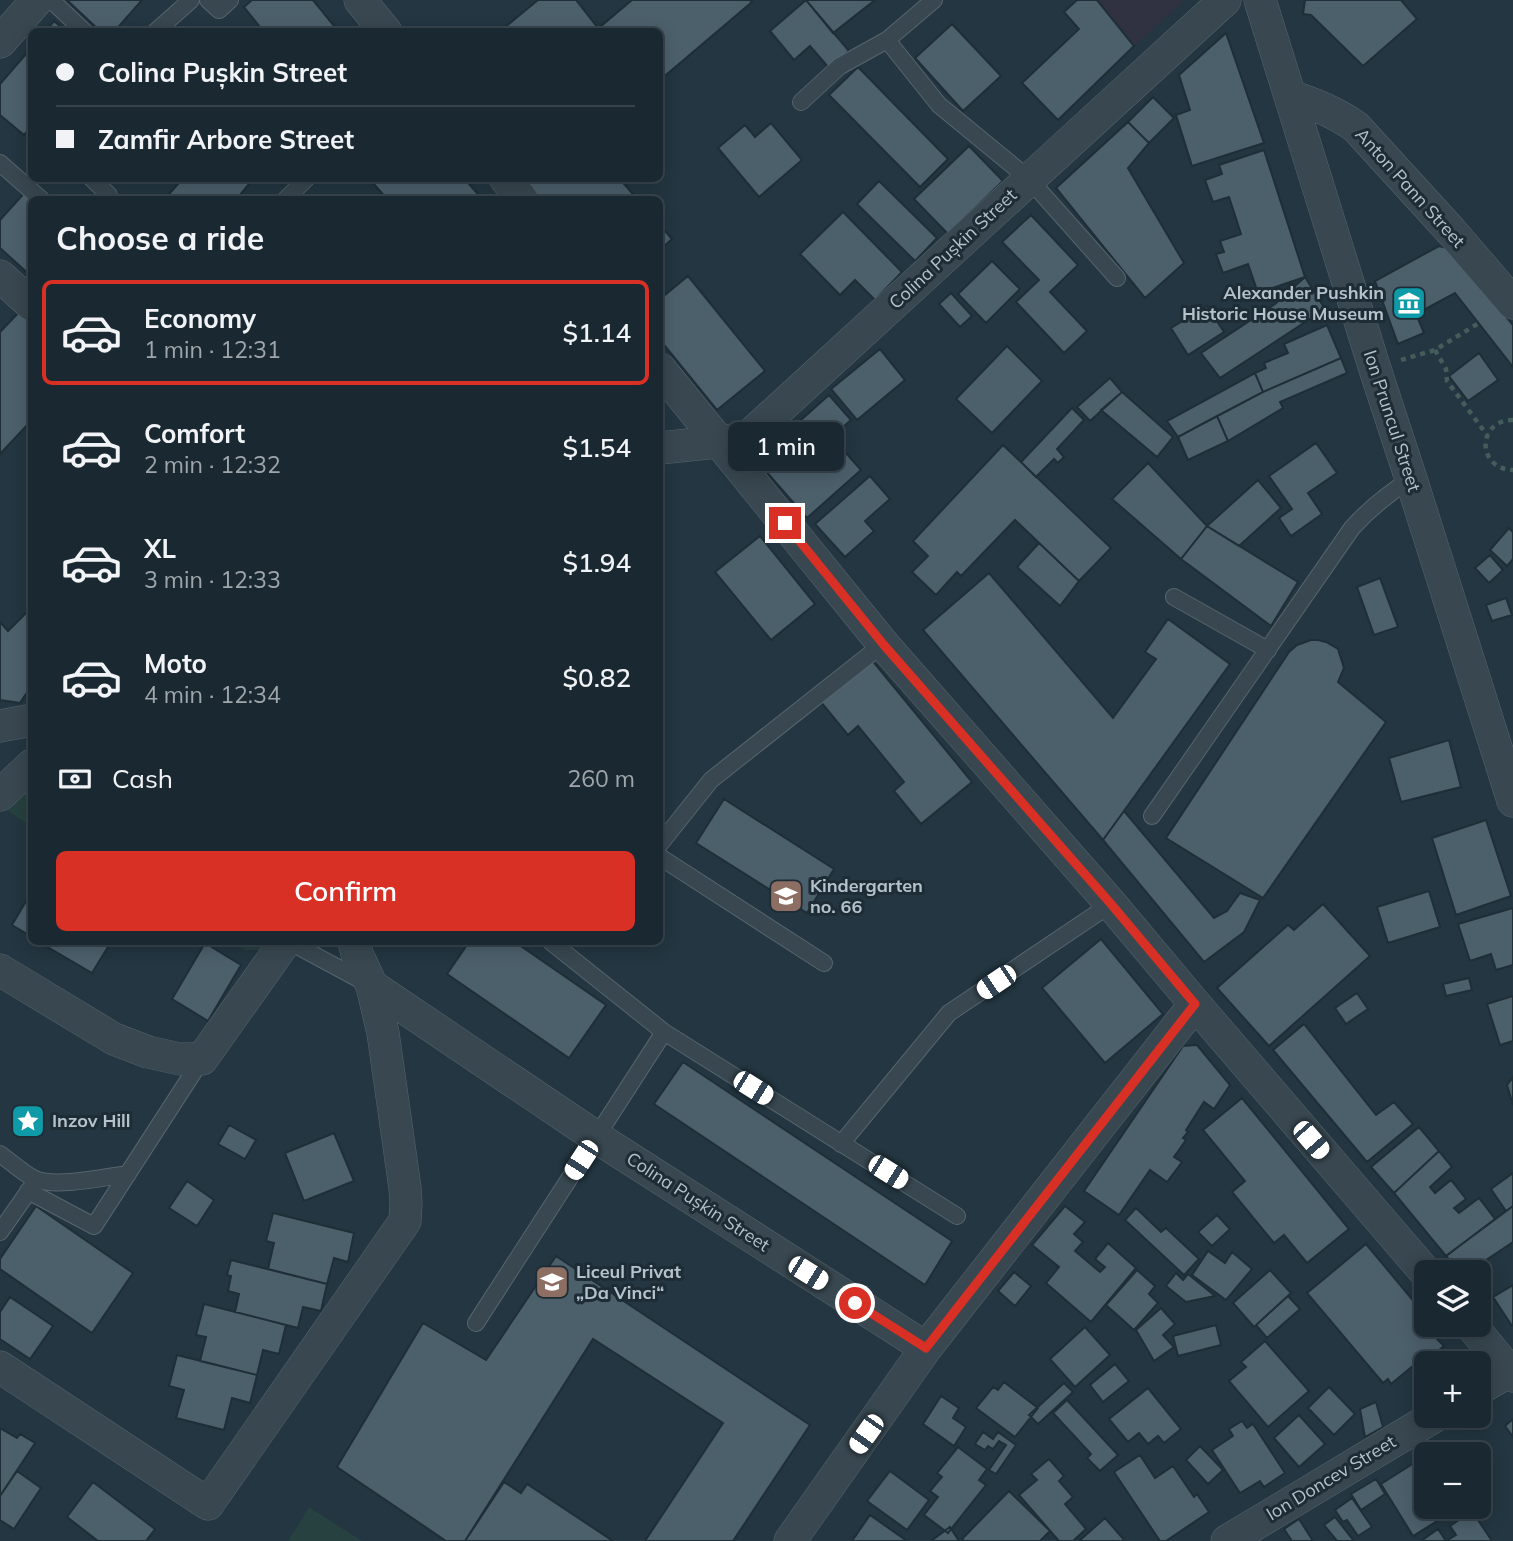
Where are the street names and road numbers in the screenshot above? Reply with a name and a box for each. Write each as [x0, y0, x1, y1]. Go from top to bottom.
street label: Anton Pann Street [1351, 123, 1470, 252]
street label: Colina Pușkin Street [884, 184, 1021, 314]
street label: Ion Pruncul Street [1359, 347, 1426, 494]
street label: Colina Pușkin Street [622, 1147, 774, 1256]
street label: Ion Doncev Street [1262, 1430, 1400, 1525]

